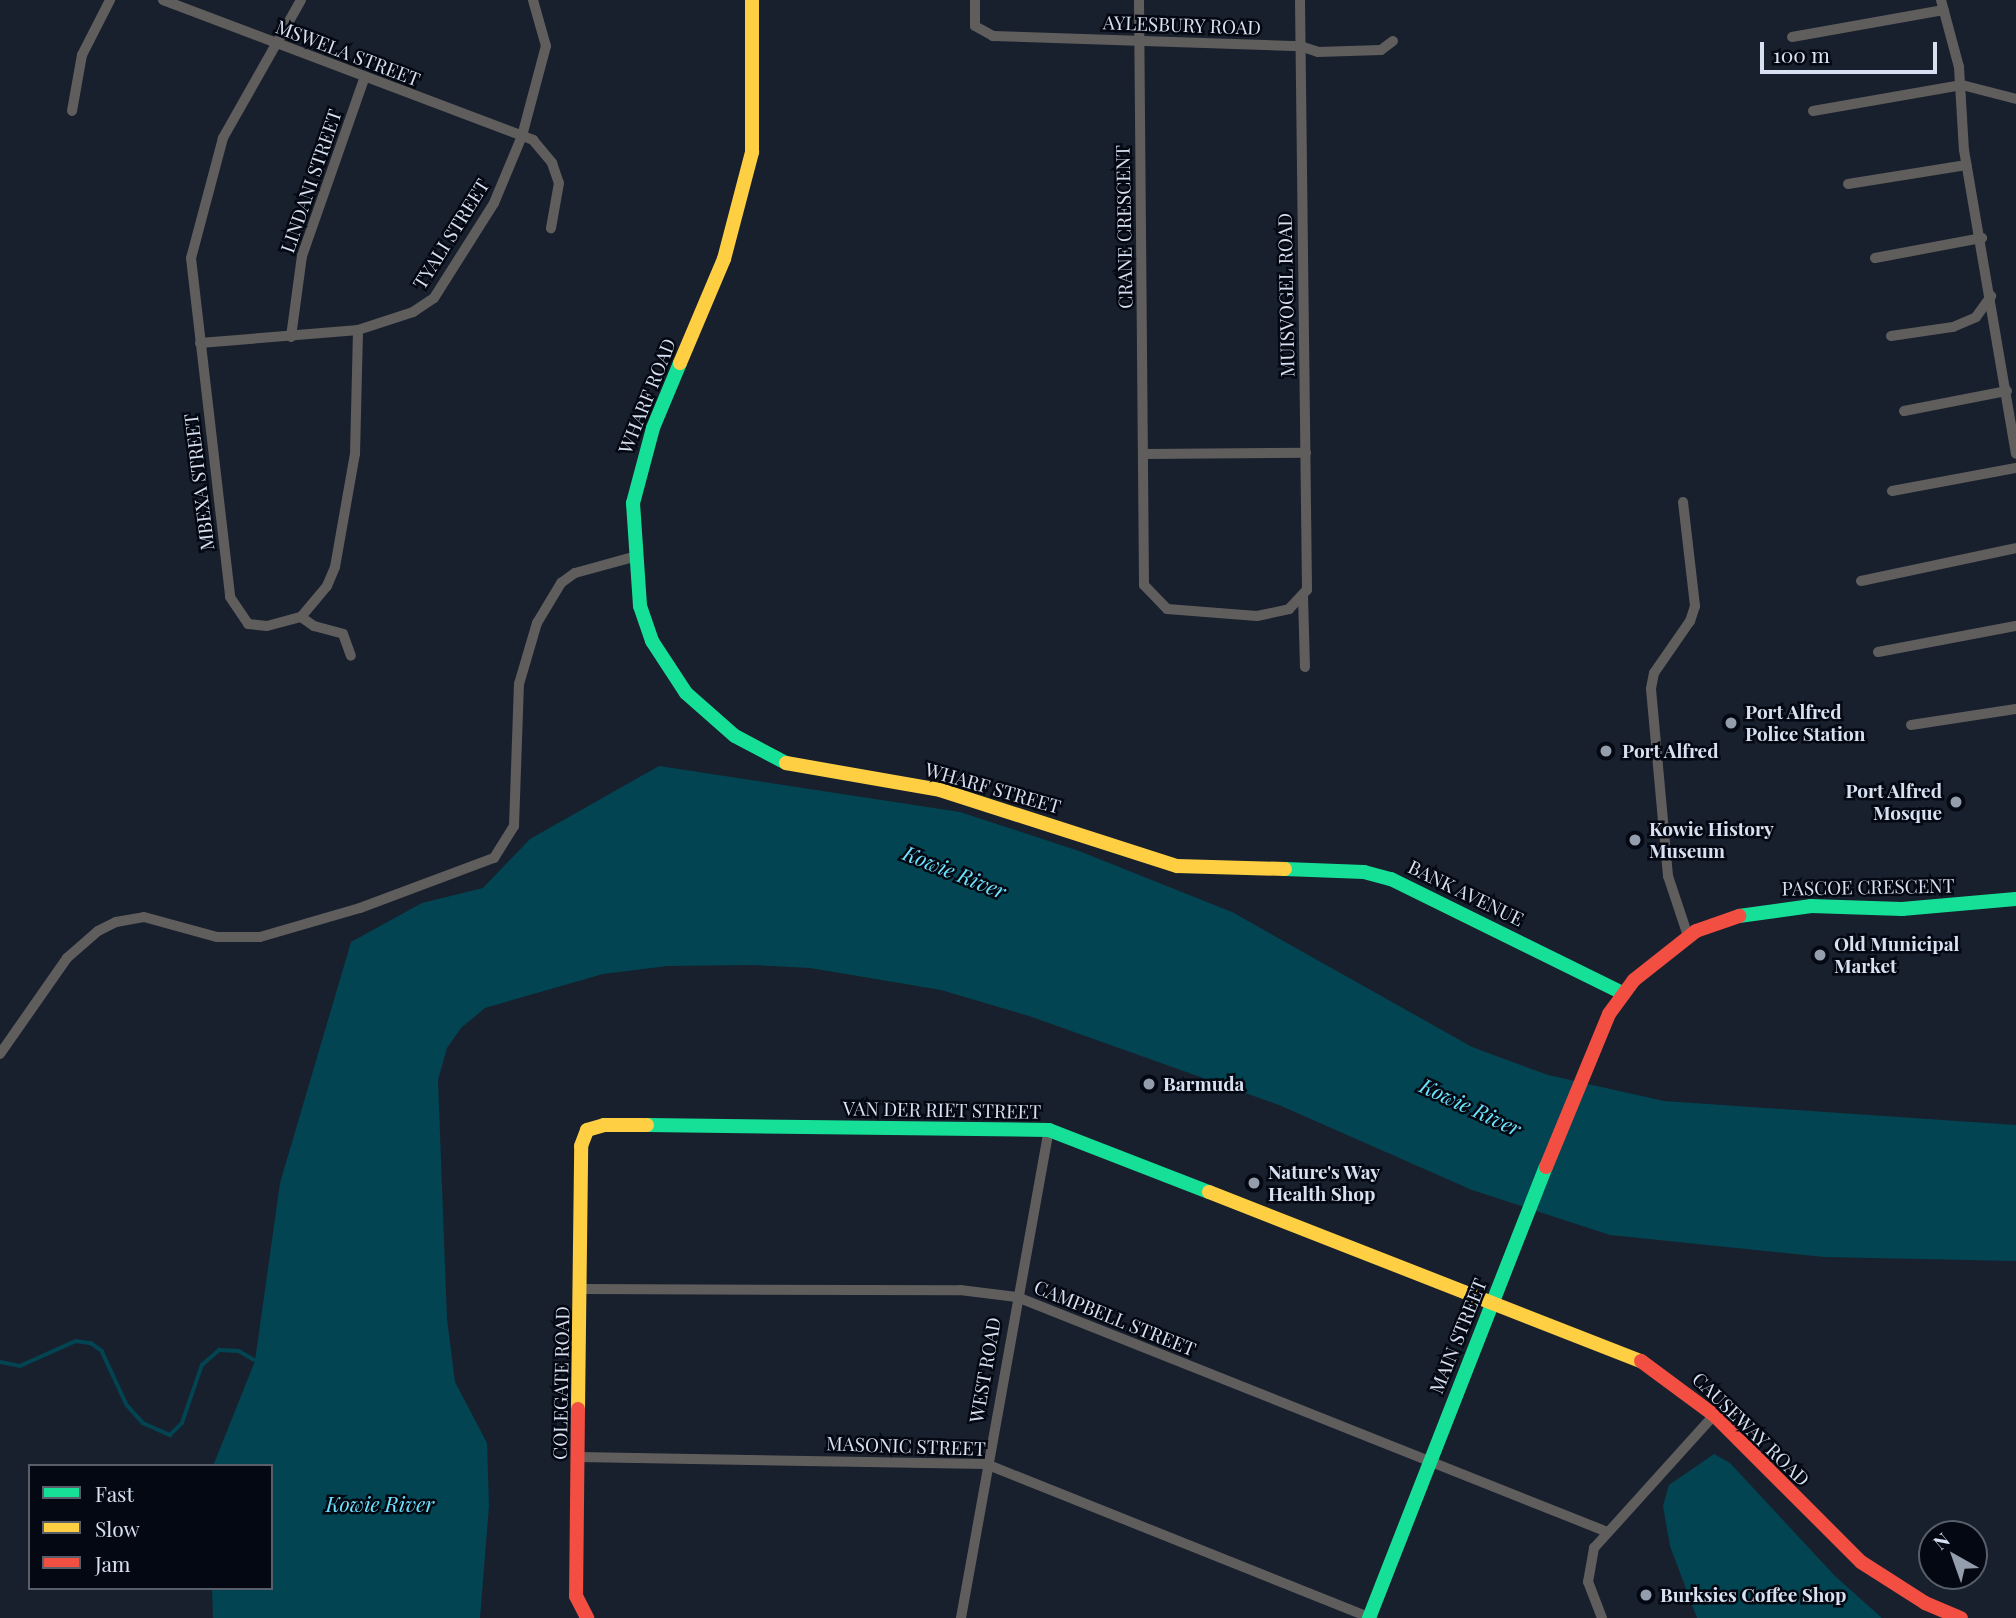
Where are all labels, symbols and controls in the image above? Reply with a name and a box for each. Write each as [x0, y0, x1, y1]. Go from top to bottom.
street label: AYLESBURY ROAD [1102, 11, 1262, 39]
street label: MSWELA STREET [273, 15, 423, 91]
scale bar [1764, 28, 1941, 72]
text: 100 m [1773, 40, 1830, 68]
street label: LINDANI STREET [276, 106, 346, 256]
street label: CRANE CRESCENT [1111, 145, 1137, 309]
street label: TYALI STREET [408, 175, 494, 293]
street label: MUISVOGEL ROAD [1273, 213, 1299, 377]
street label: WHARF ROAD [613, 335, 681, 457]
street label: MBEXA STREET [179, 412, 219, 552]
place label: Port Alfred Police Station [1745, 701, 1865, 745]
marker: Port Alfred Police Station [1723, 715, 1739, 731]
place label: Port Alfred [1622, 740, 1719, 762]
marker: Port Alfred [1596, 741, 1616, 761]
street label: WHARF STREET [922, 758, 1064, 818]
place label: Port Alfred Mosque [1845, 780, 1942, 824]
marker: Port Alfred Mosque [1948, 794, 1964, 810]
place label: Kowie History Museum [1649, 818, 1774, 862]
marker: Kowie History Museum [1627, 832, 1643, 848]
water label: Kowie River [900, 839, 1010, 903]
street label: BANK AVENUE [1404, 855, 1528, 931]
street label: PASCOE CRESCENT [1781, 874, 1955, 900]
place label: Old Municipal Market [1834, 933, 1959, 977]
marker: Old Municipal Market [1812, 947, 1828, 963]
water label: Kowie River [1417, 1072, 1525, 1140]
place label: Barmuda [1163, 1073, 1244, 1095]
marker: Barmuda [1141, 1076, 1157, 1092]
street label: VAN DER RIET STREET [842, 1097, 1042, 1123]
place label: Nature's Way Health Shop [1268, 1161, 1381, 1205]
marker: Nature's Way Health Shop [1246, 1175, 1262, 1191]
street label: CAMPBELL STREET [1031, 1275, 1199, 1361]
street label: MAIN STREET [1425, 1275, 1491, 1397]
street label: COLEGATE ROAD [548, 1306, 574, 1460]
street label: WEST ROAD [964, 1315, 1006, 1425]
street label: CAUSEWAY ROAD [1688, 1367, 1814, 1491]
street label: MASONIC STREET [826, 1432, 986, 1460]
legend [28, 1464, 273, 1590]
text: Fast [95, 1479, 134, 1507]
water label: Kowie River [326, 1490, 434, 1516]
text: Slow [95, 1514, 140, 1542]
north arrow [1918, 1520, 1988, 1590]
text: N [1927, 1526, 1954, 1555]
text: Jam [95, 1549, 131, 1577]
place label: Burksies Coffee Shop [1660, 1584, 1846, 1606]
marker: Burksies Coffee Shop [1638, 1587, 1654, 1603]

